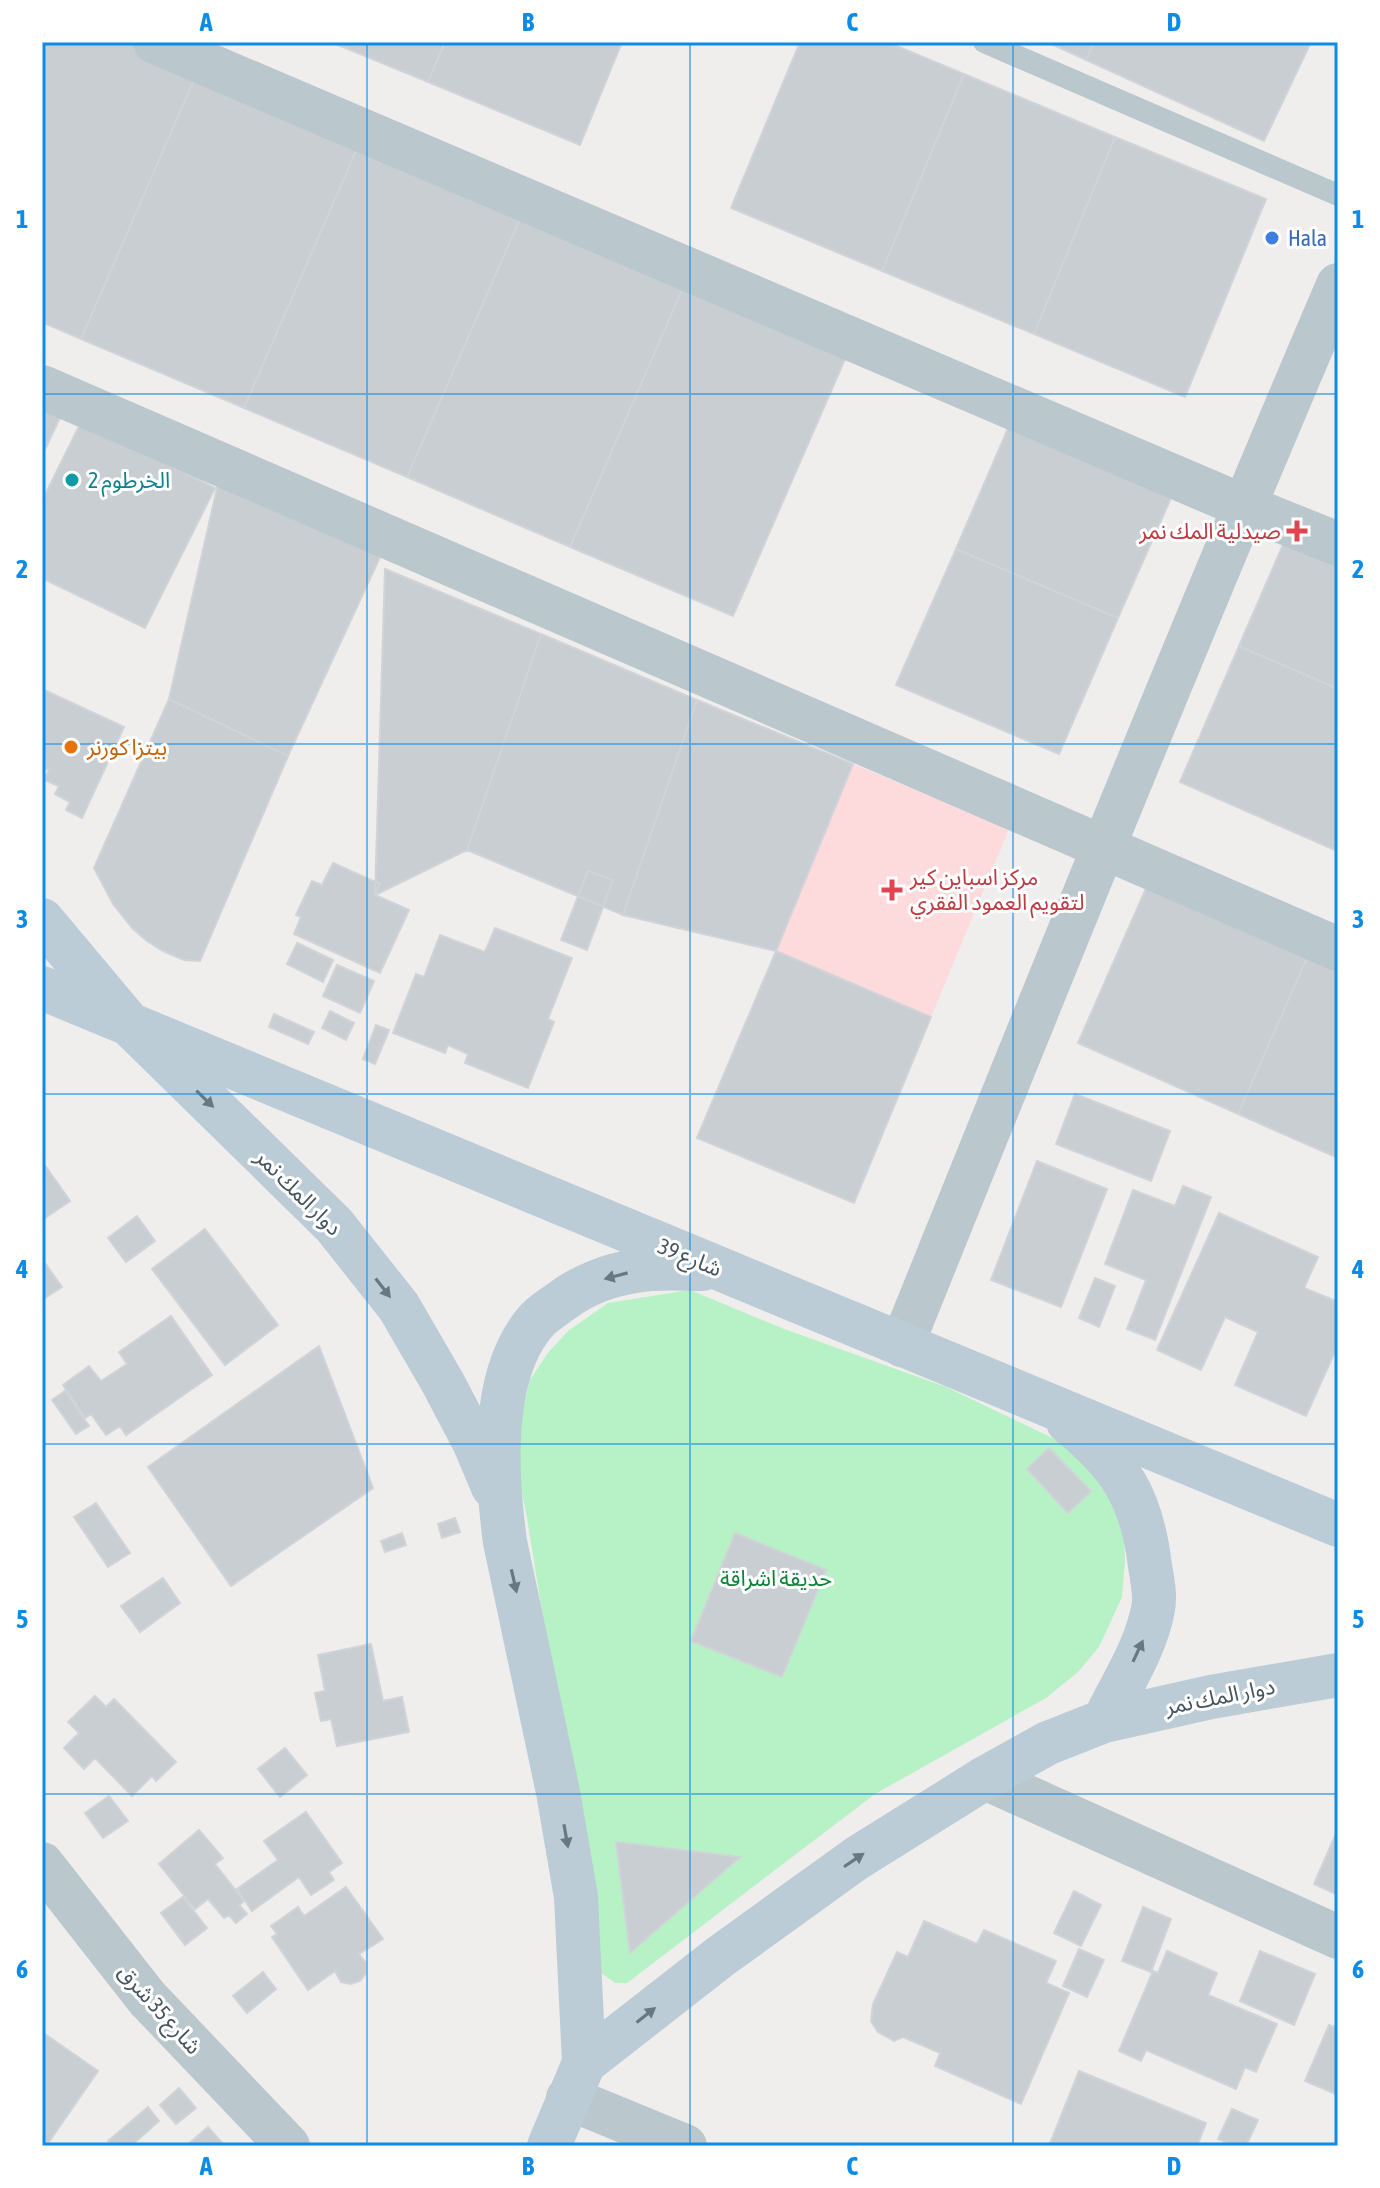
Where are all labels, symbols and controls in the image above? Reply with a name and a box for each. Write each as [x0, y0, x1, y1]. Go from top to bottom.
text: A [199, 7, 213, 37]
text: B [522, 7, 535, 37]
text: C [846, 7, 858, 37]
text: D [1167, 7, 1181, 37]
text: 1 [16, 204, 28, 234]
text: 1 [1352, 204, 1364, 234]
place label: Hala [1288, 225, 1327, 251]
marker: Hala [1263, 229, 1281, 247]
place label: الخرطوم 2 [88, 467, 170, 497]
marker: الخرطوم 2 [63, 471, 81, 489]
place label: صيدلية المك نمر [1138, 518, 1281, 544]
marker: صيدلية المك نمر [1288, 522, 1306, 540]
text: 2 [16, 554, 28, 584]
text: 2 [1352, 554, 1364, 584]
place label: بيتزا كورنر [86, 734, 167, 761]
marker: بيتزا كورنر [62, 738, 80, 756]
place label: مركز اسباين كير لتقويم العمود الفقري [909, 864, 1084, 919]
marker: مركز اسباين كير لتقويم العمود الفقري [881, 879, 903, 901]
text: 3 [16, 904, 28, 934]
text: 3 [1352, 904, 1364, 934]
one-way arrow [195, 1089, 214, 1108]
street label: دوار المك نمر [249, 1143, 347, 1241]
street label: شارع 39 [653, 1232, 726, 1285]
text: 4 [15, 1254, 28, 1284]
text: 4 [1351, 1254, 1364, 1284]
one-way arrow [603, 1270, 628, 1282]
one-way arrow [375, 1278, 391, 1298]
park label: حديقة اشراقة [720, 1565, 832, 1591]
one-way arrow [508, 1569, 521, 1594]
text: 5 [16, 1604, 28, 1634]
text: 5 [1352, 1604, 1364, 1634]
one-way arrow [1131, 1639, 1145, 1663]
street label: دوار المك نمر [1162, 1673, 1277, 1721]
one-way arrow [560, 1824, 572, 1849]
one-way arrow [844, 1853, 865, 1868]
text: 6 [16, 1954, 28, 1984]
text: 6 [1352, 1954, 1364, 1984]
street label: شارع 35 شرق [110, 1959, 207, 2062]
one-way arrow [636, 2007, 656, 2024]
text: A [199, 2151, 213, 2181]
text: B [522, 2151, 535, 2181]
text: C [846, 2151, 858, 2181]
text: D [1167, 2151, 1181, 2181]

